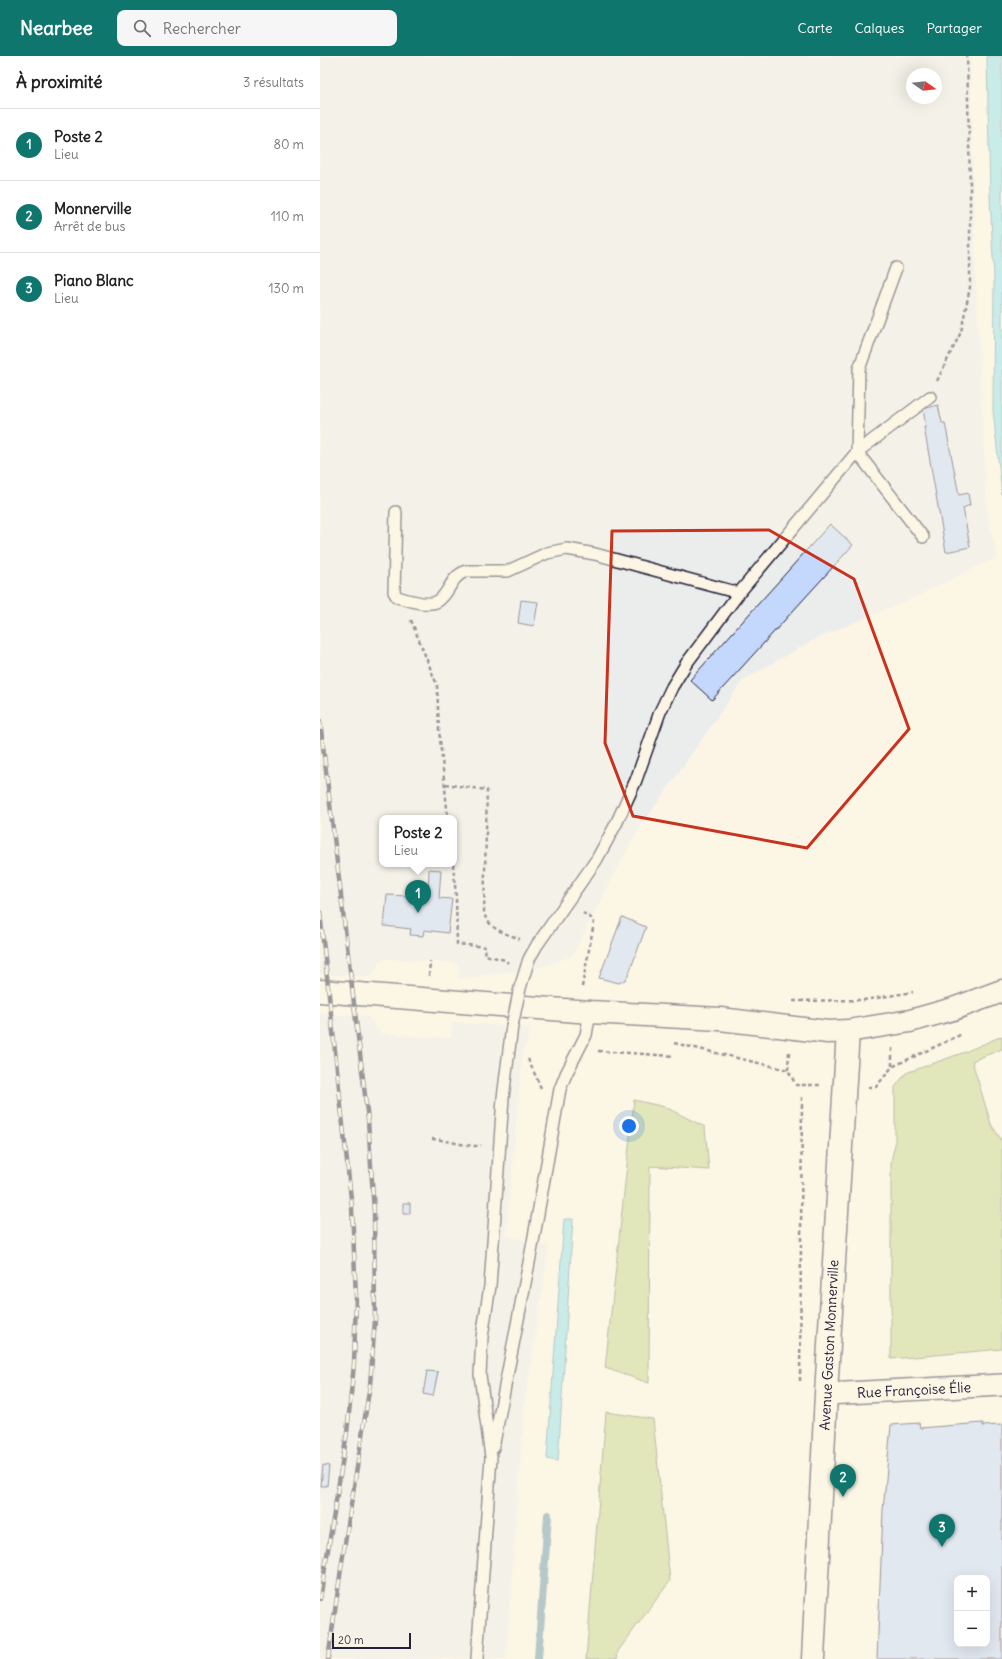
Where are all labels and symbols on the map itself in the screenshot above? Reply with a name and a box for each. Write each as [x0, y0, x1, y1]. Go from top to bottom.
north arrow [906, 68, 942, 104]
pin: 1 [405, 880, 431, 913]
your location [619, 1116, 639, 1136]
street label: Avenue Gaston Monnerville [816, 1259, 842, 1431]
street label: Rue Françoise Élie [857, 1378, 971, 1402]
pin: 2 [830, 1464, 856, 1497]
pin: 3 [929, 1514, 955, 1547]
scale bar [332, 1631, 411, 1650]

